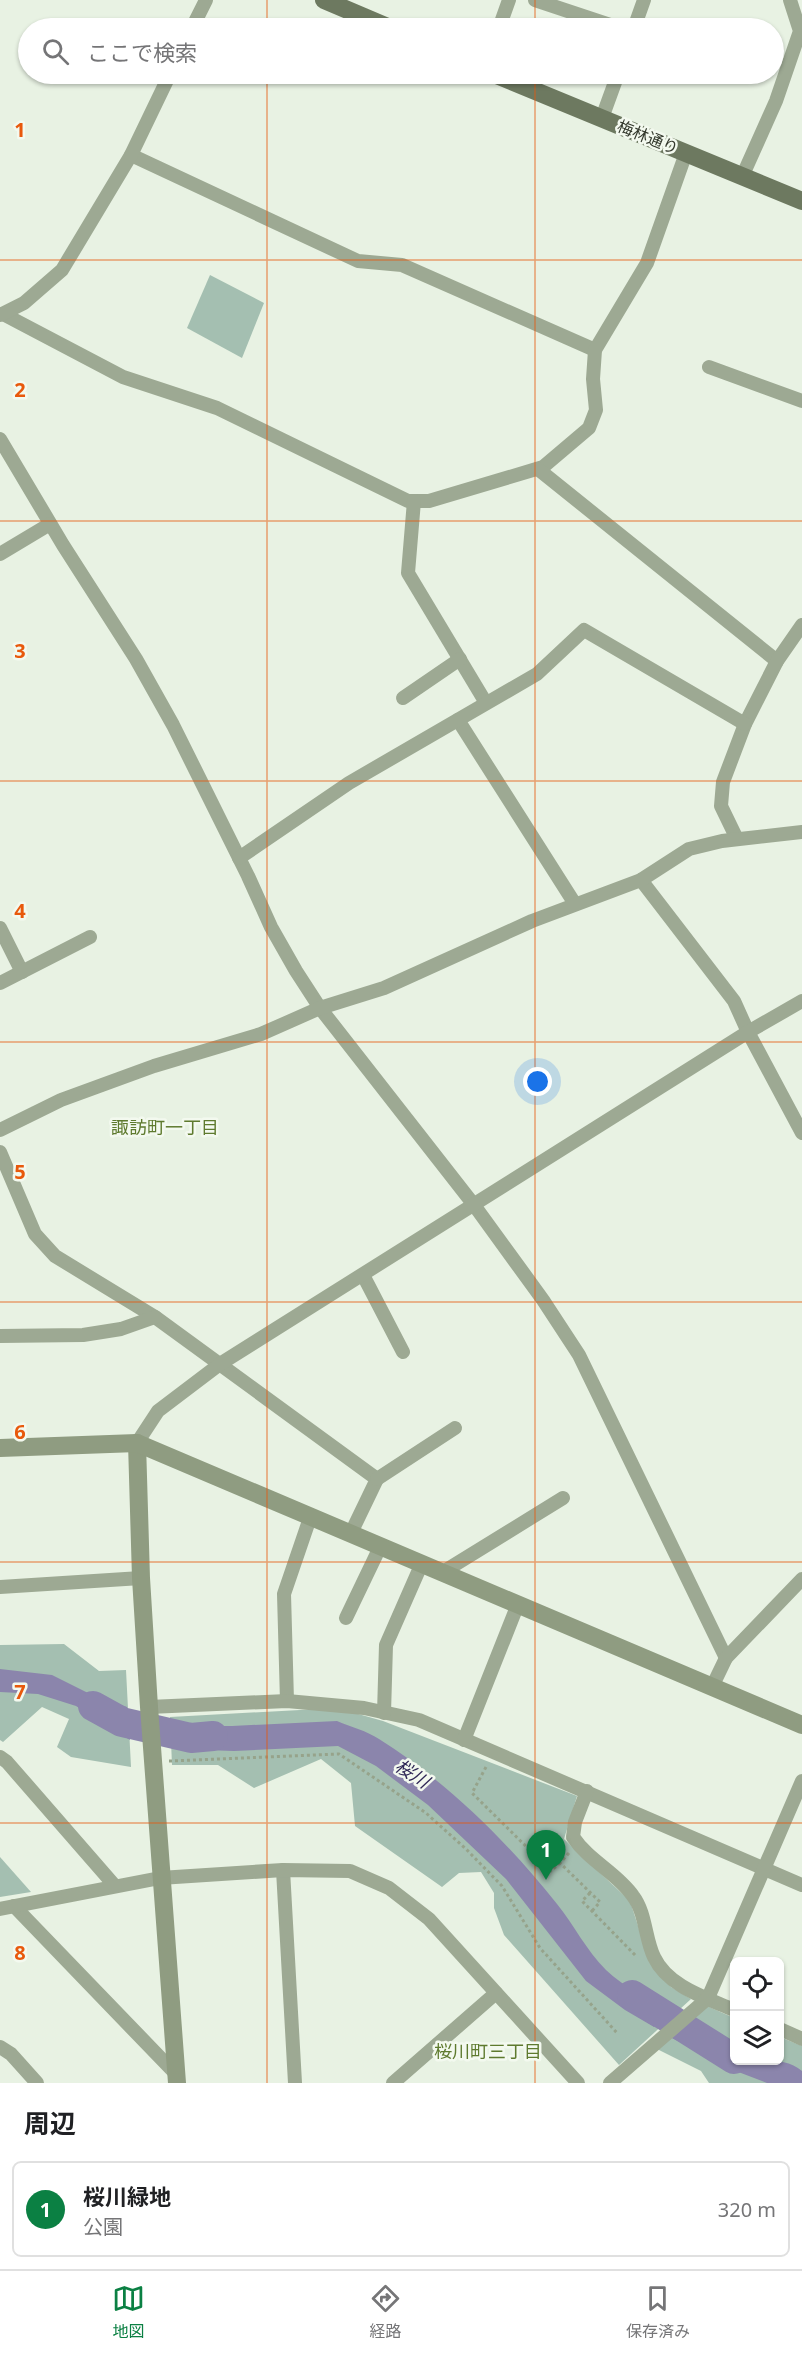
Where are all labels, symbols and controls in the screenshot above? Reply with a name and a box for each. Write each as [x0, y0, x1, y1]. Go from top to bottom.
search box [18, 18, 784, 84]
icon: search [39, 35, 72, 68]
text: ここで検索 [87, 37, 197, 67]
street label: 梅林通り [614, 115, 682, 159]
text: 1 [14, 116, 26, 143]
text: 2 [14, 376, 26, 403]
text: 3 [14, 637, 26, 664]
text: 4 [14, 897, 26, 924]
your location [523, 1067, 552, 1096]
district label: 諏訪町一丁目 [111, 1115, 219, 1139]
text: 5 [14, 1158, 26, 1185]
text: 6 [14, 1418, 26, 1445]
text: 7 [14, 1678, 26, 1705]
water label: 桜川 [391, 1753, 436, 1794]
pin: 1 [526, 1830, 566, 1880]
text: 8 [14, 1939, 26, 1966]
map controls [730, 1957, 784, 2065]
button: locate [730, 1957, 784, 2011]
button: layers [730, 2011, 784, 2065]
district label: 桜川町三丁目 [434, 2039, 542, 2063]
text: 周辺 [24, 2105, 76, 2141]
text: 桜川緑地 [83, 2181, 171, 2211]
text: 1 [40, 2196, 51, 2223]
text: 320 m [718, 2196, 776, 2223]
text: 公園 [83, 2213, 123, 2240]
tab: 地図 [112, 2282, 145, 2342]
tab: 経路 [369, 2282, 402, 2342]
tab: 保存済み [626, 2282, 690, 2342]

